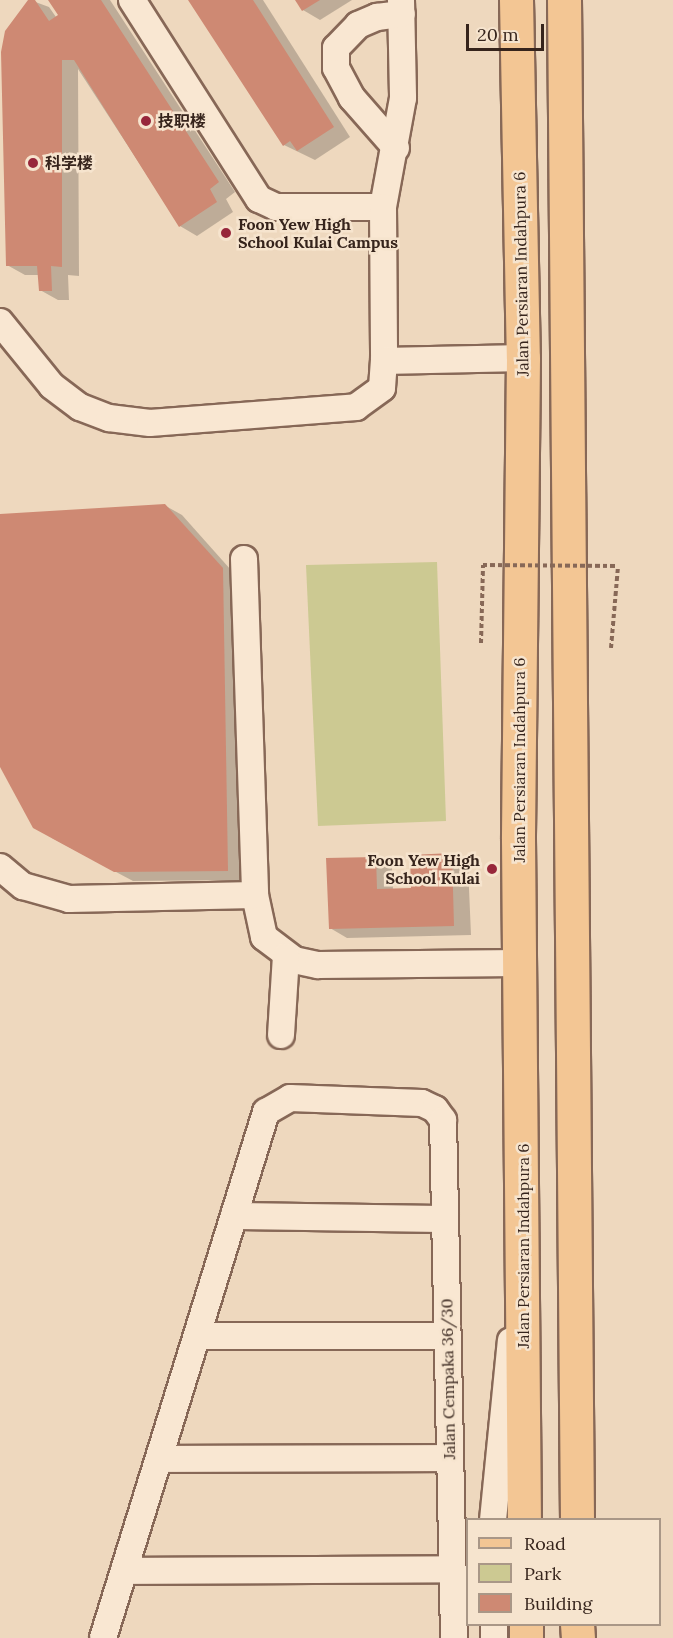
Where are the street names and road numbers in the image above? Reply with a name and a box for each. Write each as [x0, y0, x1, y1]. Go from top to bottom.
street label: Jalan Persiaran Indahpura 6 [510, 171, 532, 377]
street label: Jalan Persiaran Indahpura 6 [509, 658, 529, 862]
street label: Jalan Persiaran Indahpura 6 [513, 1144, 533, 1348]
street label: Jalan Cempaka 36/30 [437, 1298, 459, 1460]

